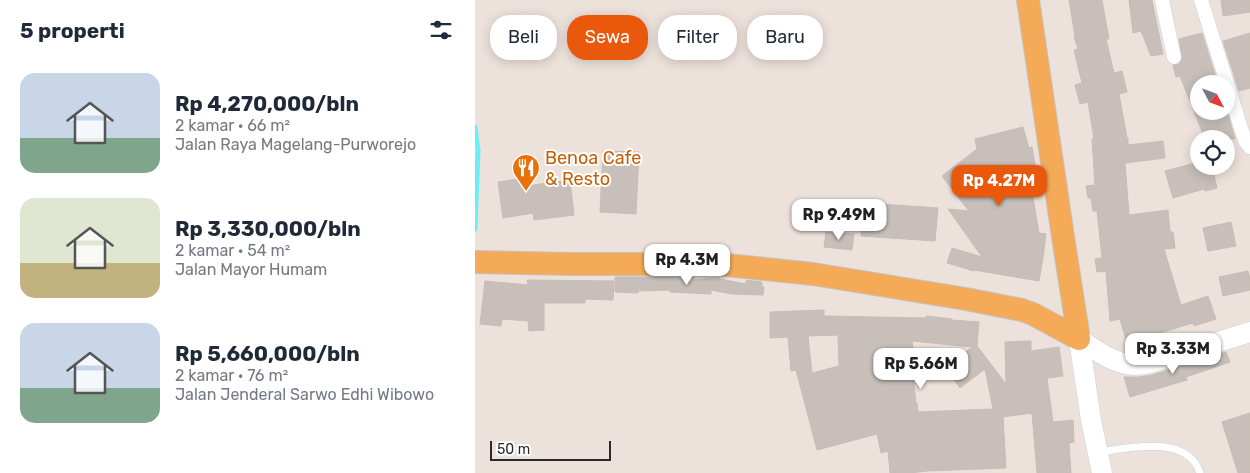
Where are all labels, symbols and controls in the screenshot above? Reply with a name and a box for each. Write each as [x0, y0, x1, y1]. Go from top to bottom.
chip: Beli [490, 15, 557, 60]
chip: Sewa [567, 15, 648, 60]
chip: Filter [658, 15, 737, 60]
chip: Baru [747, 15, 823, 60]
icon: filters [427, 16, 455, 44]
text: 5 properti [20, 18, 125, 43]
north arrow [1190, 75, 1235, 120]
map controls [1190, 75, 1235, 175]
text: Rp 4,270,000/bln [175, 91, 359, 116]
icon: home [60, 93, 120, 153]
text: 2 kamar · 66 m² [175, 116, 290, 135]
button: locate [1190, 130, 1235, 175]
text: Jalan Raya Magelang-Purworejo [175, 135, 416, 154]
place label: Benoa Cafe & Resto [545, 147, 641, 190]
restaurant icon: Benoa Cafe & Resto [511, 153, 541, 192]
pin: Rp 4.27M [947, 164, 1051, 207]
text: Rp 4.27M [963, 171, 1035, 190]
pin: Rp 9.49M [787, 198, 891, 241]
text: Rp 9.49M [803, 205, 875, 224]
text: Rp 3,330,000/bln [175, 216, 361, 241]
icon: home [60, 218, 120, 278]
text: 2 kamar · 54 m² [175, 241, 290, 260]
pin: Rp 4.3M [641, 244, 733, 286]
text: Rp 4.3M [655, 250, 719, 269]
text: Jalan Mayor Humam [175, 260, 327, 279]
pin: Rp 3.33M [1121, 332, 1225, 375]
text: Rp 3.33M [1136, 339, 1210, 358]
text: Rp 5,660,000/bln [175, 341, 360, 366]
icon: home [60, 343, 120, 403]
pin: Rp 5.66M [869, 348, 973, 390]
text: Rp 5.66M [884, 354, 958, 373]
text: 2 kamar · 76 m² [175, 366, 288, 385]
text: Jalan Jenderal Sarwo Edhi Wibowo [175, 385, 434, 404]
scale bar [490, 438, 611, 461]
text: 50 m [497, 441, 530, 458]

